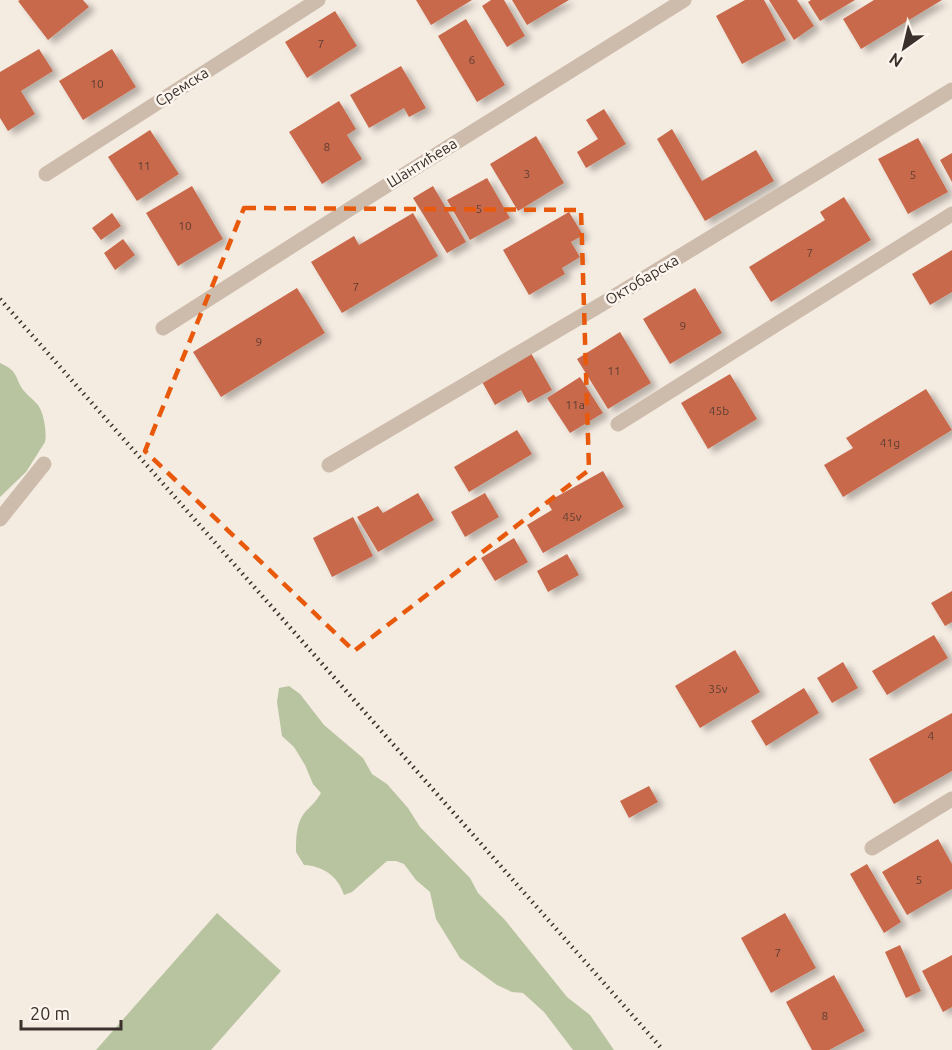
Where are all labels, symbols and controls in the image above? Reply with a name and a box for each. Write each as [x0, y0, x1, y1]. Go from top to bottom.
north arrow [874, 18, 934, 78]
house number: 7 [318, 37, 324, 50]
text: N [886, 50, 906, 71]
house number: 6 [469, 53, 476, 66]
street label: Сремска [152, 64, 211, 110]
house number: 10 [90, 77, 104, 90]
street label: Шантићева [384, 134, 460, 191]
house number: 8 [324, 140, 331, 153]
house number: 11 [137, 159, 151, 172]
house number: 3 [524, 167, 530, 180]
house number: 5 [910, 168, 916, 181]
house number: 5 [476, 202, 482, 215]
house number: 10 [178, 219, 192, 232]
house number: 7 [807, 246, 813, 259]
street label: Октобарска [602, 251, 681, 308]
house number: 7 [353, 280, 359, 293]
house number: 9 [680, 319, 686, 332]
house number: 9 [256, 335, 262, 348]
house number: 11 [607, 364, 621, 377]
house number: 11a [565, 398, 585, 411]
house number: 45b [709, 404, 729, 417]
house number: 41g [880, 436, 900, 449]
house number: 45v [562, 510, 582, 523]
house number: 35v [708, 682, 728, 695]
house number: 4 [928, 729, 935, 742]
house number: 5 [916, 873, 922, 886]
house number: 7 [775, 946, 781, 959]
scale bar [21, 993, 122, 1031]
text: 20 m [30, 1003, 70, 1023]
house number: 8 [822, 1009, 829, 1022]

